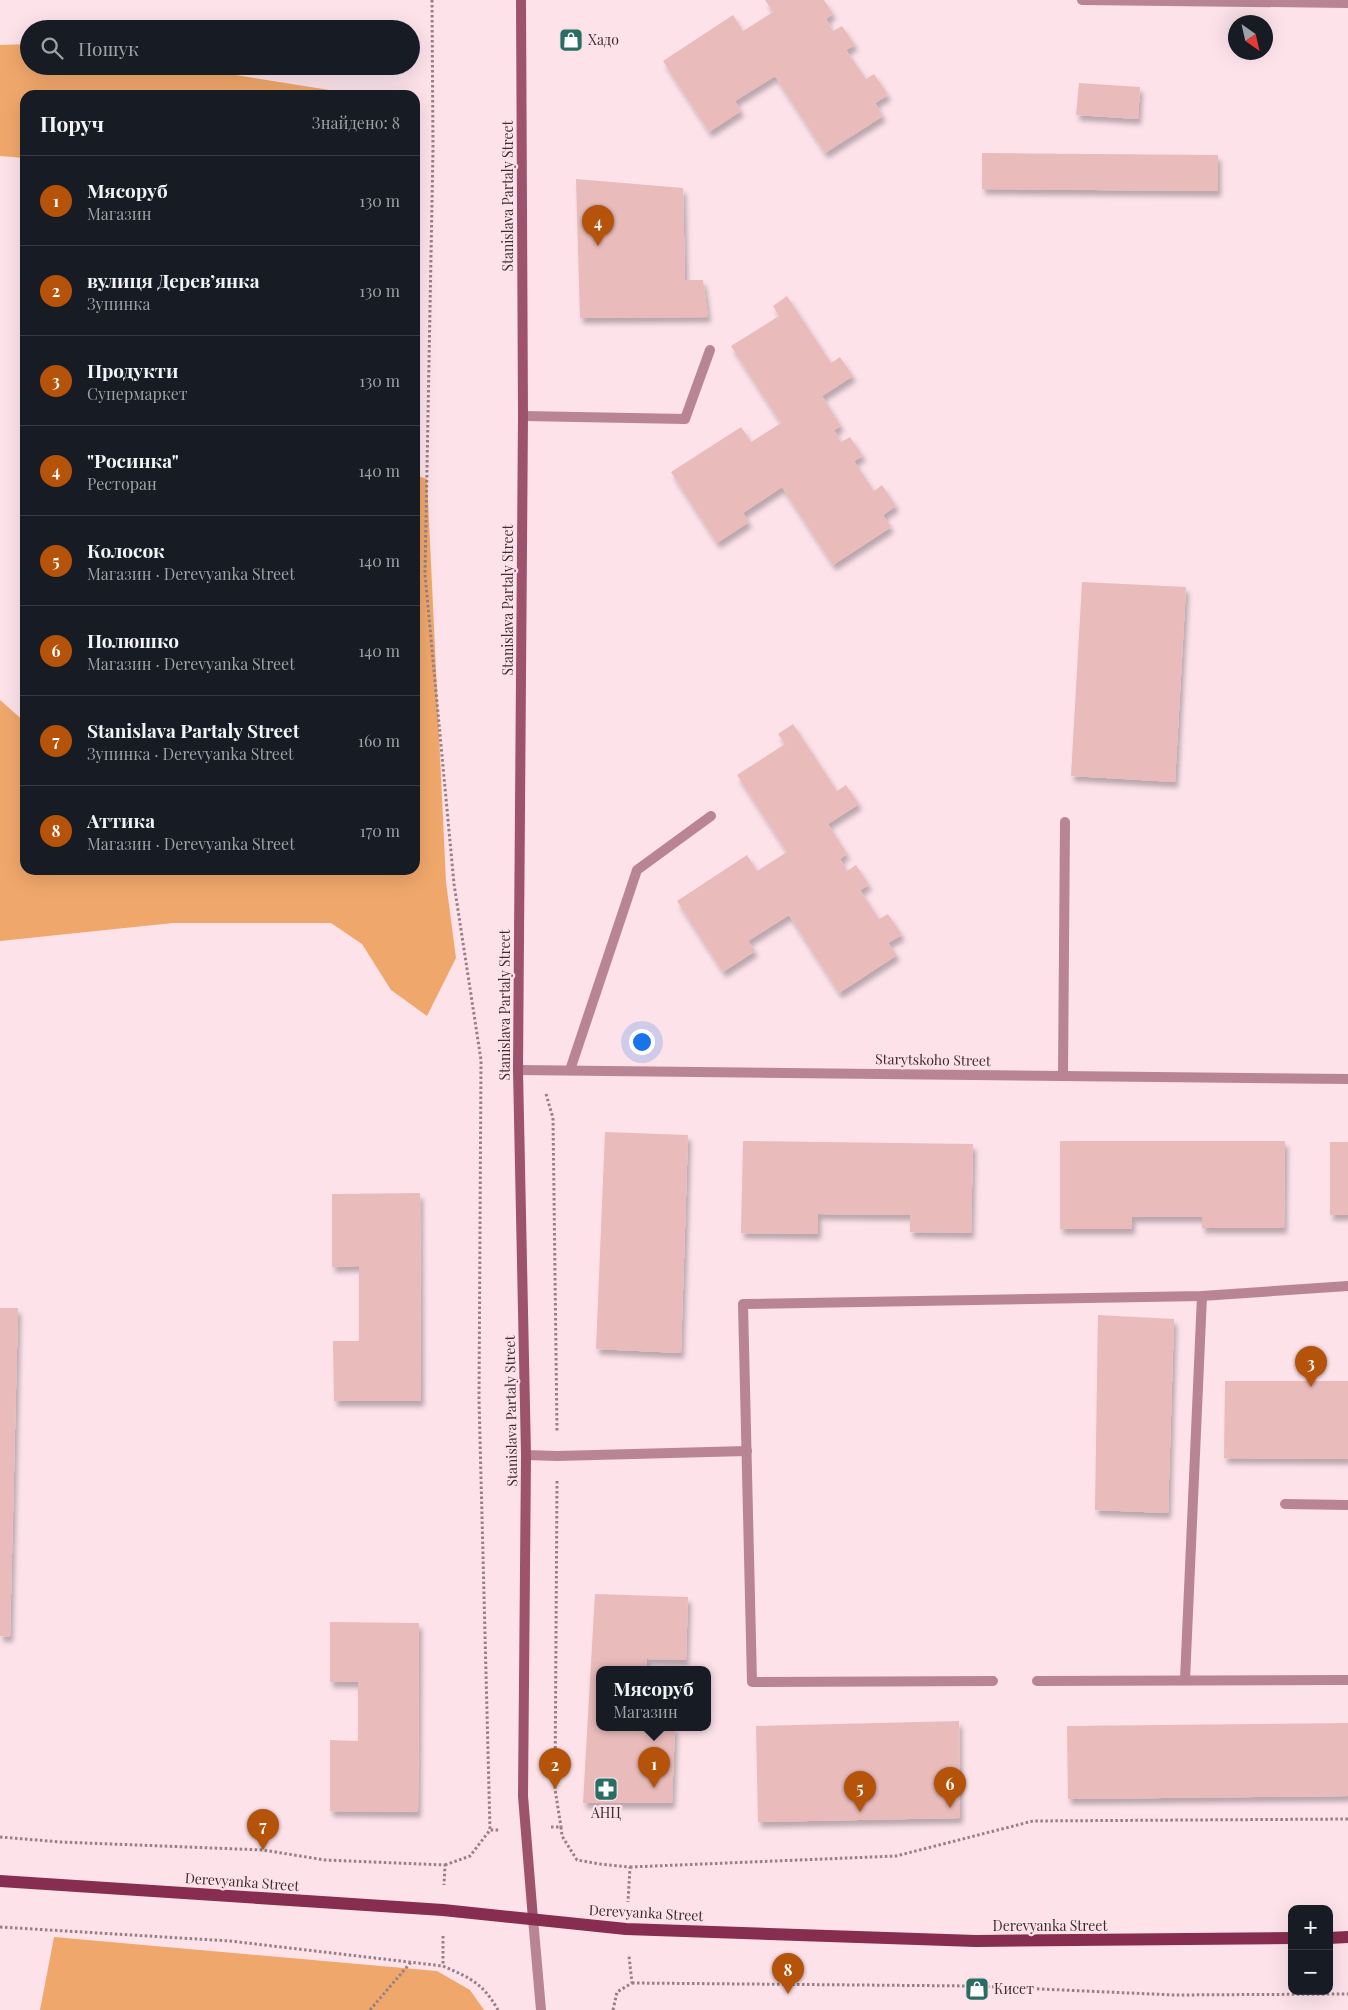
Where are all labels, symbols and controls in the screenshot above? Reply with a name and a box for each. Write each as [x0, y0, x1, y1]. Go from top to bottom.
north arrow [1228, 15, 1273, 60]
search box [20, 20, 420, 75]
shop icon: Хадо [558, 27, 584, 53]
place label: Хадо [588, 30, 619, 49]
icon: search [38, 34, 66, 62]
text: Пошук [78, 35, 139, 61]
text: Поруч [40, 109, 104, 137]
text: Знайдено: 8 [312, 112, 400, 133]
street label: Stanislava Partaly Street [498, 119, 517, 272]
text: Мясоруб [87, 177, 168, 203]
text: 1 [53, 190, 59, 211]
text: 130 m [359, 190, 400, 211]
text: Магазин [87, 203, 152, 224]
pin: 4 [582, 205, 614, 246]
text: вулиця Дерев’янка [87, 267, 260, 293]
text: 2 [52, 280, 60, 301]
text: 130 m [359, 280, 400, 301]
text: Зупинка [87, 293, 150, 314]
text: Продукти [87, 357, 178, 383]
text: 3 [52, 370, 60, 391]
text: 130 m [359, 370, 400, 391]
text: Супермаркет [87, 383, 188, 404]
text: "Росинка" [87, 447, 179, 473]
text: 4 [52, 460, 60, 481]
text: 140 m [358, 460, 400, 481]
text: Ресторан [87, 473, 157, 494]
street label: Stanislava Partaly Street [498, 523, 517, 676]
text: Колосок [87, 537, 165, 563]
text: 5 [52, 550, 60, 571]
text: 140 m [358, 550, 400, 571]
text: Магазин · Derevyanka Street [87, 563, 295, 584]
text: Полюшко [87, 627, 179, 653]
text: 6 [52, 640, 60, 661]
text: 140 m [358, 640, 400, 661]
text: Магазин · Derevyanka Street [87, 653, 295, 674]
text: Stanislava Partaly Street [87, 717, 299, 743]
text: 7 [52, 730, 60, 751]
text: 160 m [358, 730, 400, 751]
text: Зупинка · Derevyanka Street [87, 743, 294, 764]
text: Аттика [87, 807, 155, 833]
text: 8 [52, 820, 60, 841]
text: 170 m [360, 820, 400, 841]
text: Магазин · Derevyanka Street [87, 833, 295, 854]
street label: Stanislava Partaly Street [495, 928, 514, 1081]
your location [629, 1029, 655, 1055]
street label: Starytskoho Street [875, 1049, 992, 1070]
street label: Stanislava Partaly Street [500, 1334, 521, 1487]
pin: 3 [1295, 1346, 1327, 1387]
popup [596, 1666, 711, 1731]
text: Мясоруб [613, 1675, 694, 1701]
text: Магазин [613, 1701, 678, 1722]
pin: 1 [638, 1747, 670, 1788]
pin: 2 [539, 1748, 571, 1789]
pin: 6 [934, 1767, 966, 1808]
pin: 5 [844, 1771, 876, 1812]
pharmacy icon: АНЦ [593, 1776, 619, 1802]
place label: АНЦ [590, 1803, 621, 1822]
pin: 7 [247, 1809, 279, 1850]
street label: Derevyanka Street [184, 1868, 301, 1895]
street label: Derevyanka Street [588, 1900, 705, 1925]
map controls [1288, 1905, 1333, 1995]
button: + [1288, 1905, 1333, 1950]
street label: Derevyanka Street [993, 1916, 1108, 1935]
button: − [1288, 1950, 1333, 1995]
pin: 8 [772, 1953, 804, 1994]
shop icon: Кисет [964, 1976, 990, 2002]
place label: Кисет [994, 1979, 1034, 1998]

